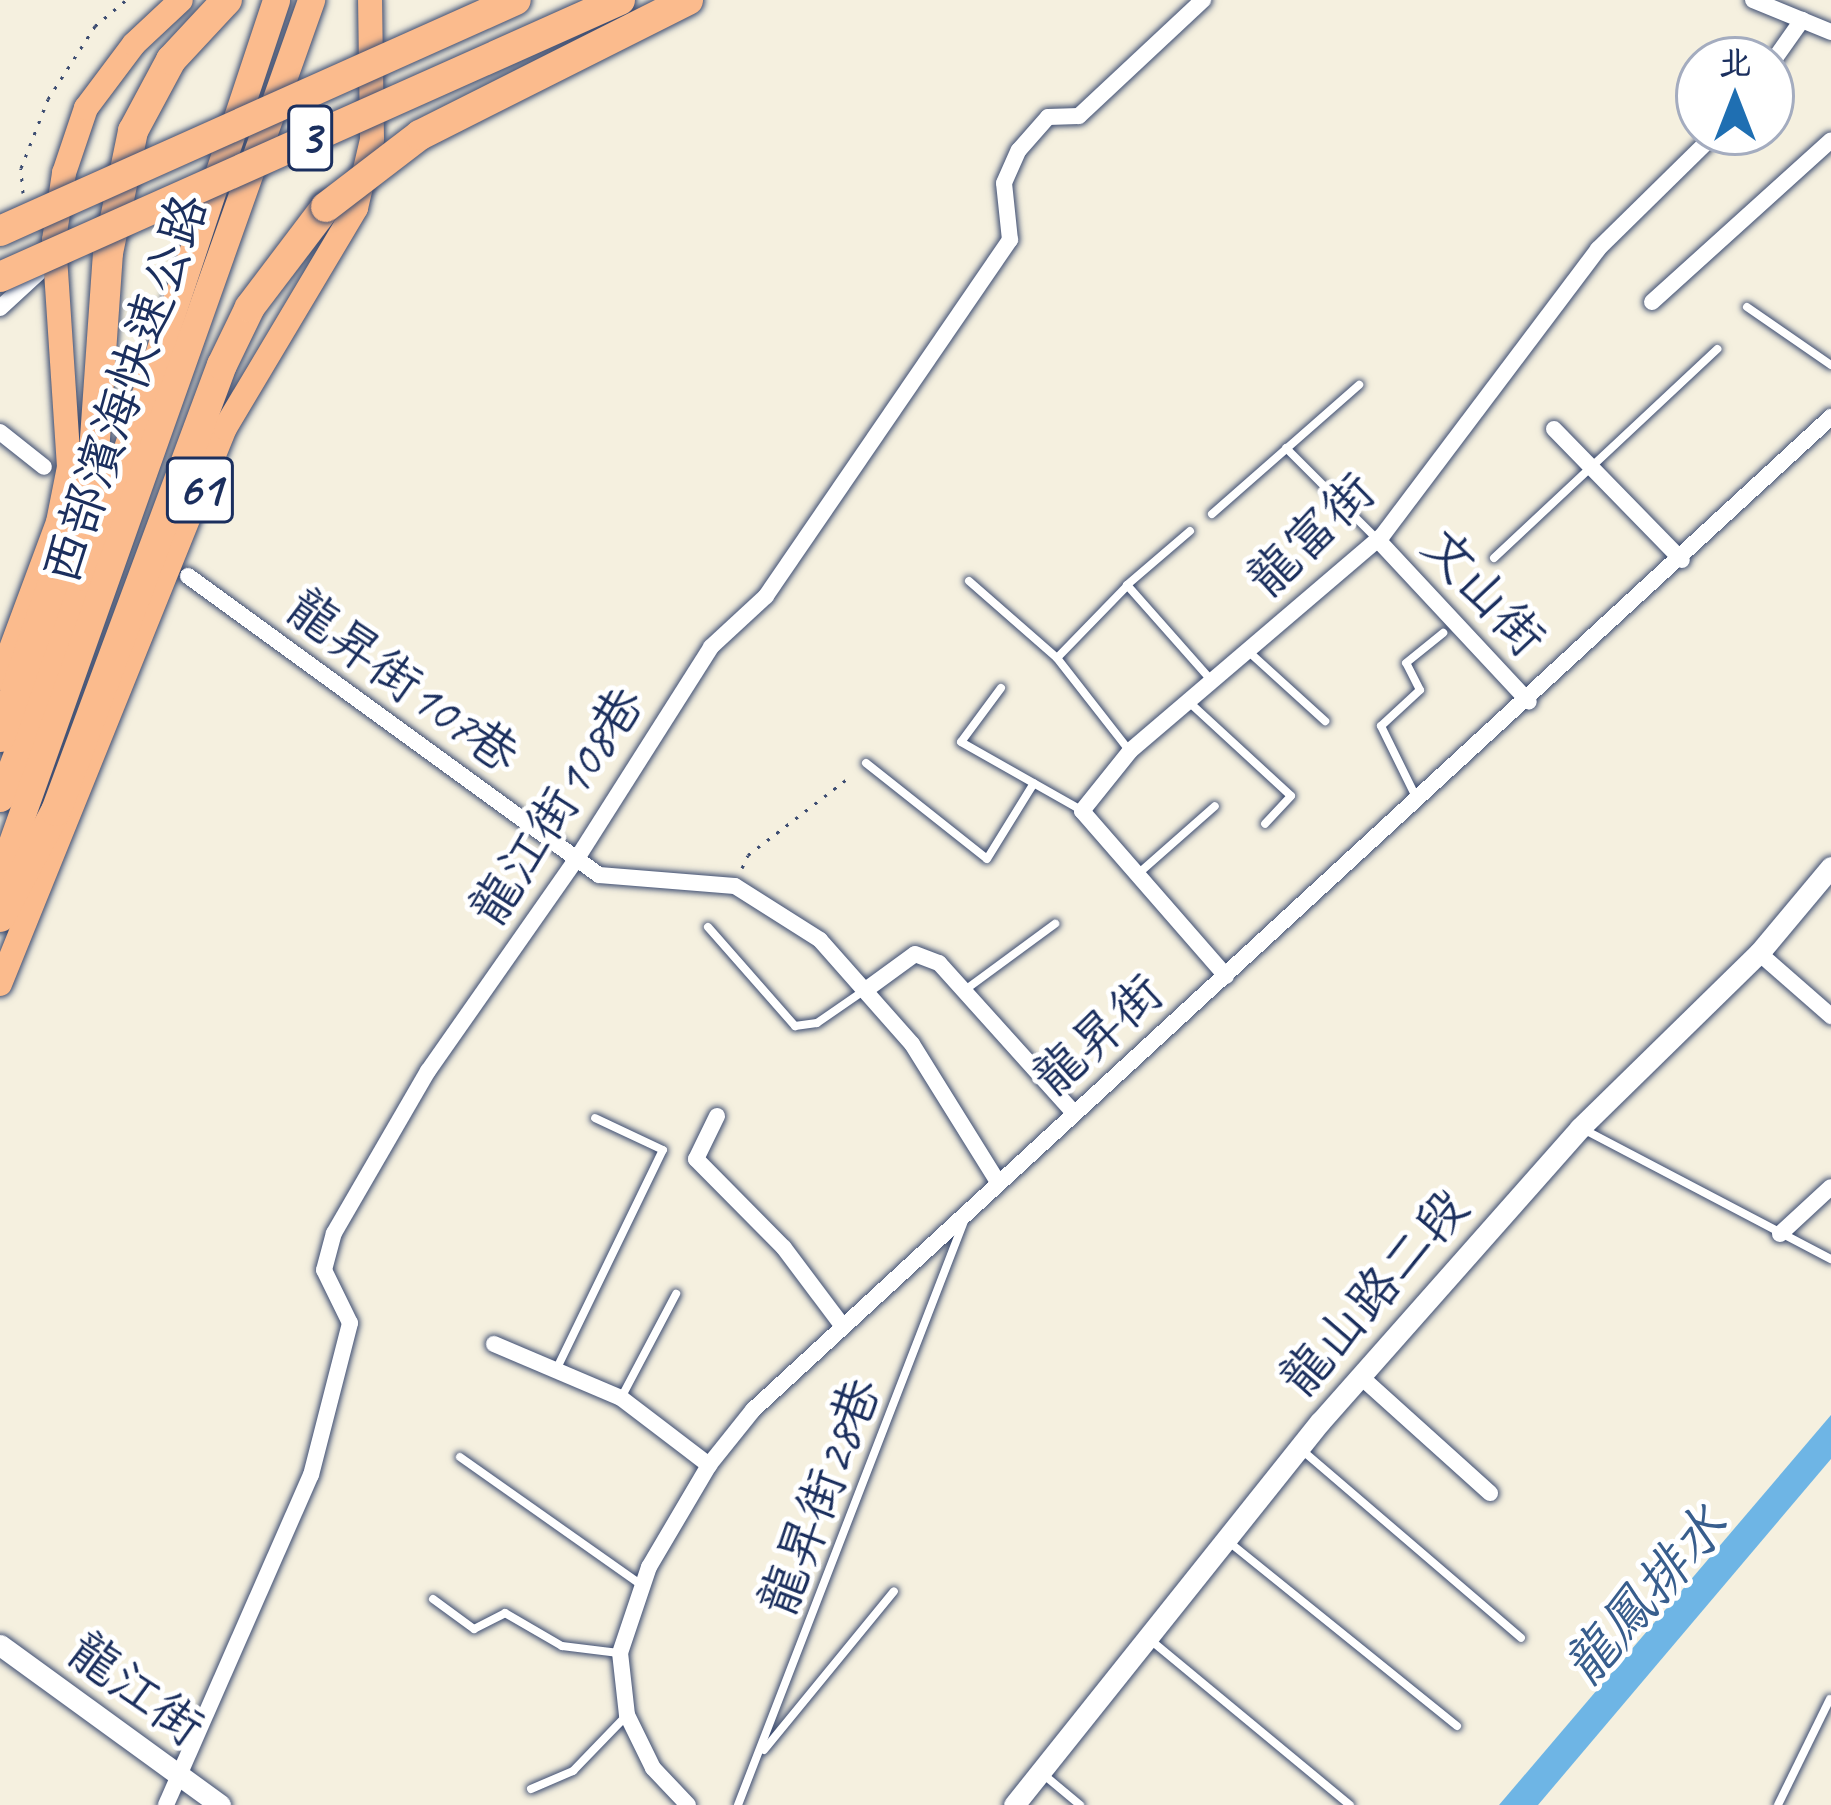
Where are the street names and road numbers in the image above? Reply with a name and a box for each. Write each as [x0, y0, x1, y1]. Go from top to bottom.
road number: 3 [286, 96, 334, 180]
street label: 西部濱海快速公路 [30, 186, 220, 592]
road number: 61 [164, 448, 236, 532]
street label: 龍富街 [1235, 460, 1387, 610]
street label: 文山街 [1409, 515, 1559, 669]
street label: 龍昇街107巷 [275, 576, 531, 786]
street label: 龍江街108巷 [457, 675, 657, 937]
street label: 龍昇街 [1021, 961, 1175, 1109]
street label: 龍山路二段 [1267, 1177, 1481, 1409]
street label: 龍昇街28巷 [747, 1369, 893, 1625]
street label: 龍江街 [56, 1619, 216, 1759]

